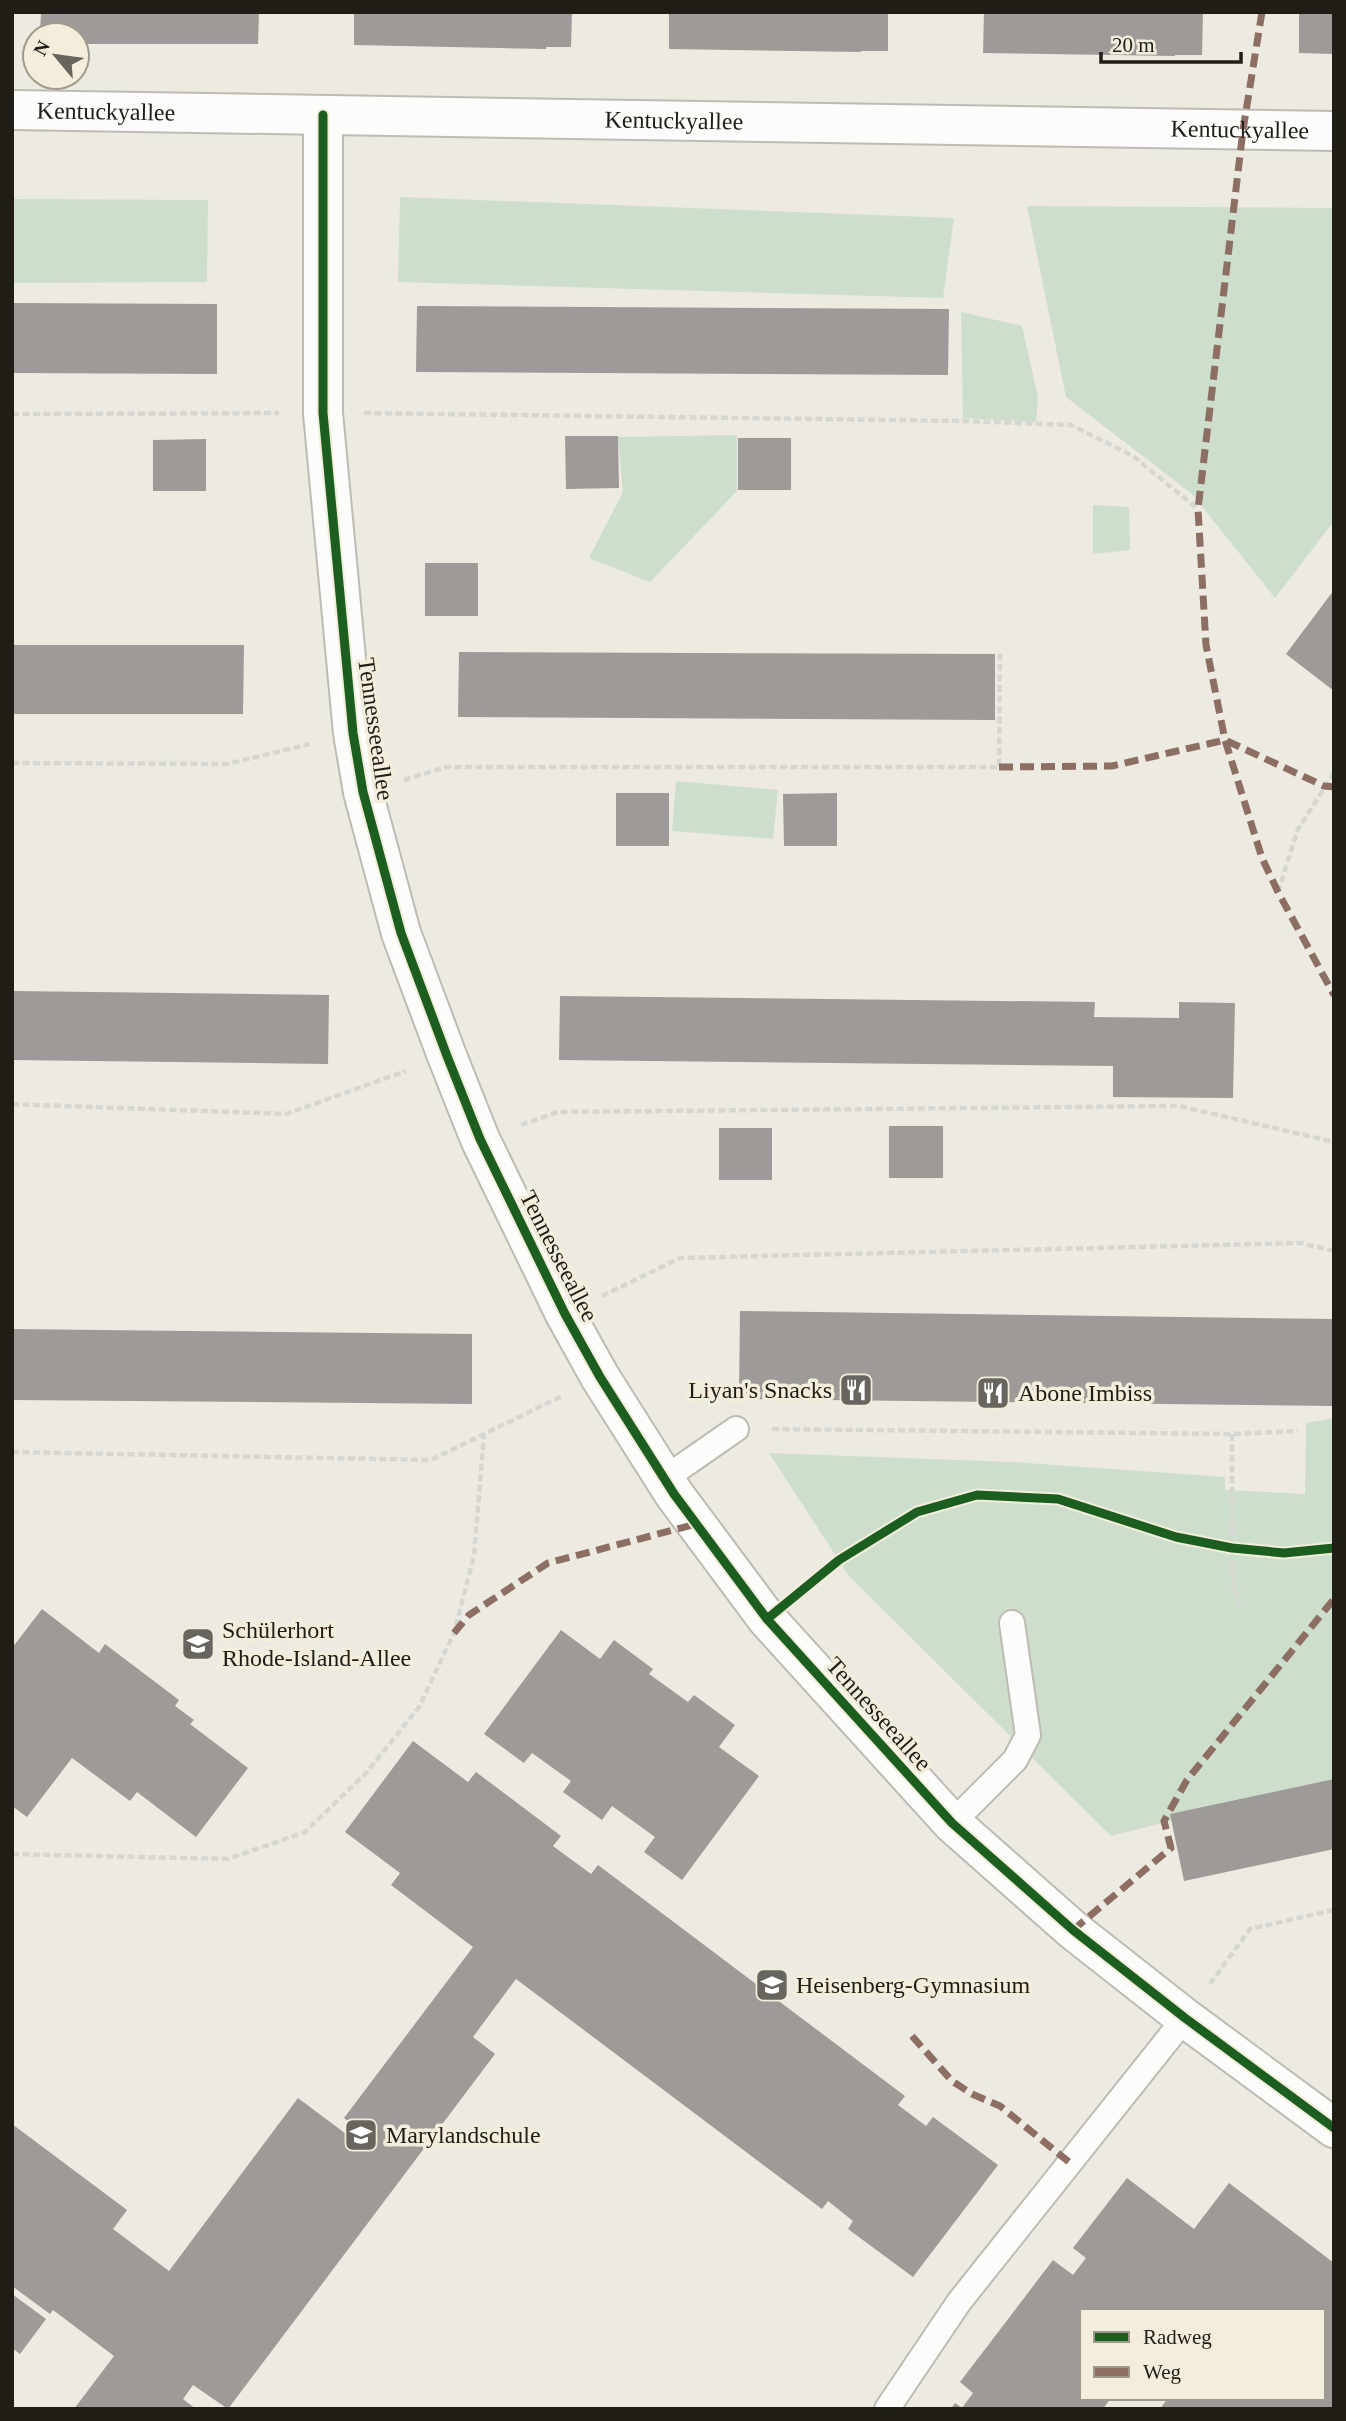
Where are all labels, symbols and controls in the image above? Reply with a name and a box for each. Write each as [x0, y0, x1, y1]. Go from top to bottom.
north arrow [21, 21, 91, 91]
scale bar [1101, 21, 1241, 65]
text: 20 m [1112, 33, 1155, 57]
text: N [29, 37, 54, 59]
street label: Kentuckyallee [36, 97, 176, 126]
street label: Kentuckyallee [604, 106, 743, 135]
street label: Kentuckyallee [1170, 115, 1309, 144]
street label: Tennesseeallee [353, 656, 399, 802]
street label: Tennesseeallee [515, 1186, 603, 1326]
restaurant icon: Liyan's Snacks [837, 1371, 875, 1409]
restaurant icon: Abone Imbiss [974, 1374, 1012, 1412]
place label: Liyan's Snacks [688, 1377, 832, 1403]
place label: Abone Imbiss [1018, 1380, 1152, 1406]
place label: Schülerhort Rhode-Island-Allee [222, 1617, 411, 1671]
school or university icon: Schülerhort Rhode-Island-Allee [179, 1625, 217, 1663]
street label: Tennesseeallee [821, 1652, 937, 1776]
school or university icon: Heisenberg-Gymnasium [753, 1966, 791, 2004]
place label: Heisenberg-Gymnasium [796, 1972, 1031, 1998]
school or university icon: Marylandschule [342, 2116, 380, 2154]
place label: Marylandschule [386, 2122, 541, 2148]
legend [1080, 2309, 1325, 2400]
text: Radweg [1143, 2325, 1212, 2349]
text: Weg [1143, 2360, 1181, 2384]

